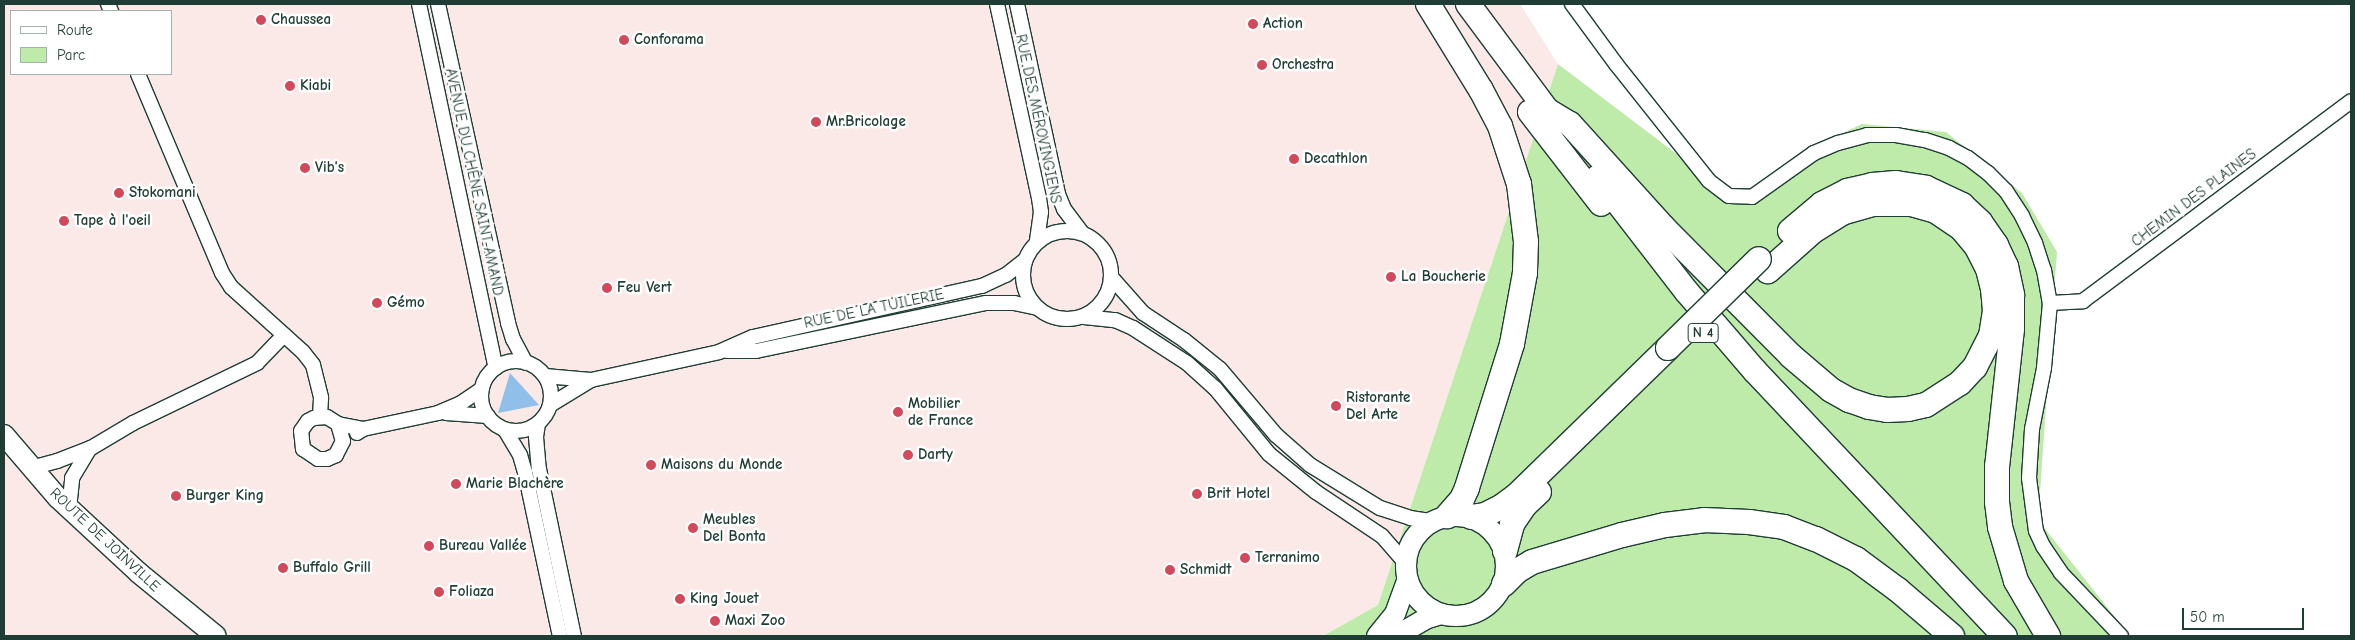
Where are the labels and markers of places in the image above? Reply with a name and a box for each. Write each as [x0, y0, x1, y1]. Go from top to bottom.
place label: Chaussea [271, 11, 331, 29]
marker: Chaussea [255, 14, 267, 26]
place label: Action [1263, 15, 1303, 33]
marker: Action [1247, 18, 1259, 30]
place label: Conforama [634, 31, 704, 49]
marker: Conforama [618, 34, 630, 46]
place label: Orchestra [1272, 56, 1334, 74]
marker: Orchestra [1256, 59, 1268, 71]
place label: Kiabi [300, 77, 331, 95]
marker: Kiabi [284, 80, 296, 92]
place label: Mr.Bricolage [826, 113, 906, 131]
marker: Mr.Bricolage [810, 116, 822, 128]
place label: Decathlon [1304, 150, 1368, 168]
marker: Decathlon [1288, 153, 1300, 165]
place label: Vib's [315, 159, 344, 177]
marker: Vib's [299, 162, 311, 174]
place label: Stokomani [129, 184, 196, 202]
marker: Stokomani [113, 187, 125, 199]
place label: Tape à l'oeil [74, 212, 151, 230]
marker: Tape à l'oeil [58, 215, 70, 227]
place label: La Boucherie [1401, 268, 1486, 286]
marker: La Boucherie [1385, 271, 1397, 283]
place label: Feu Vert [617, 279, 672, 297]
marker: Feu Vert [601, 282, 613, 294]
place label: Gémo [387, 294, 425, 312]
marker: Gémo [371, 297, 383, 309]
place label: Ristorante Del Arte [1346, 388, 1410, 423]
place label: Mobilier de France [908, 394, 973, 429]
marker: Ristorante Del Arte [1330, 400, 1342, 412]
marker: Mobilier de France [892, 406, 904, 418]
place label: Darty [918, 446, 953, 464]
marker: Darty [902, 449, 914, 461]
place label: Maisons du Monde [661, 456, 782, 474]
marker: Maisons du Monde [645, 459, 657, 471]
place label: Marie Blachère [466, 475, 564, 493]
marker: Marie Blachère [450, 478, 462, 490]
place label: Brit Hotel [1207, 485, 1270, 503]
place label: Burger King [186, 487, 264, 505]
marker: Brit Hotel [1191, 488, 1203, 500]
marker: Burger King [170, 490, 182, 502]
place label: Meubles Del Bonta [703, 510, 766, 545]
marker: Meubles Del Bonta [687, 522, 699, 534]
place label: Bureau Vallée [439, 537, 527, 555]
marker: Bureau Vallée [423, 540, 435, 552]
place label: Terranimo [1255, 549, 1320, 567]
marker: Terranimo [1239, 552, 1251, 564]
place label: Buffalo Grill [293, 559, 371, 577]
place label: Schmidt [1180, 561, 1231, 579]
marker: Buffalo Grill [277, 562, 289, 574]
marker: Schmidt [1164, 564, 1176, 576]
place label: Foliaza [449, 583, 494, 601]
marker: Foliaza [433, 586, 445, 598]
place label: King Jouet [690, 590, 759, 608]
marker: King Jouet [674, 593, 686, 605]
place label: Maxi Zoo [725, 612, 785, 630]
marker: Maxi Zoo [709, 615, 721, 627]

